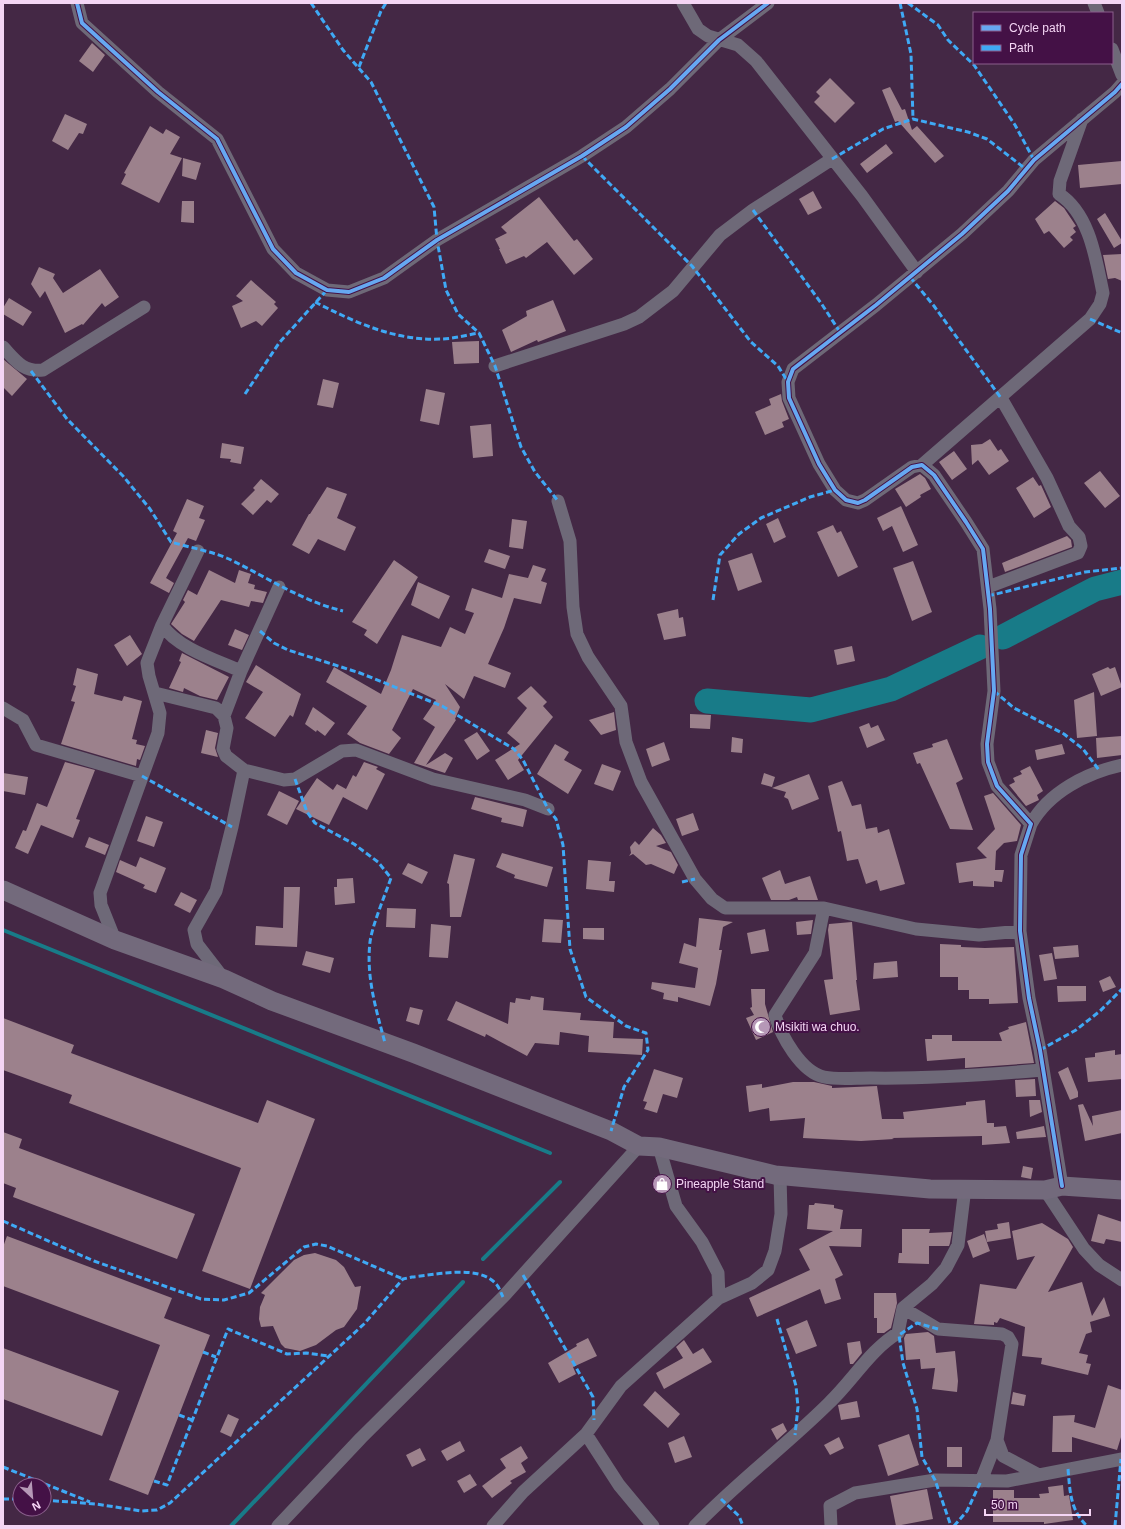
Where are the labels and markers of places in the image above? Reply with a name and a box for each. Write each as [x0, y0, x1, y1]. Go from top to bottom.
mosque icon: Msikiti wa chuo. [750, 1016, 772, 1038]
place label: Msikiti wa chuo. [775, 1020, 860, 1034]
shop icon: Pineapple Stand [651, 1173, 673, 1195]
place label: Pineapple Stand [676, 1177, 764, 1191]

